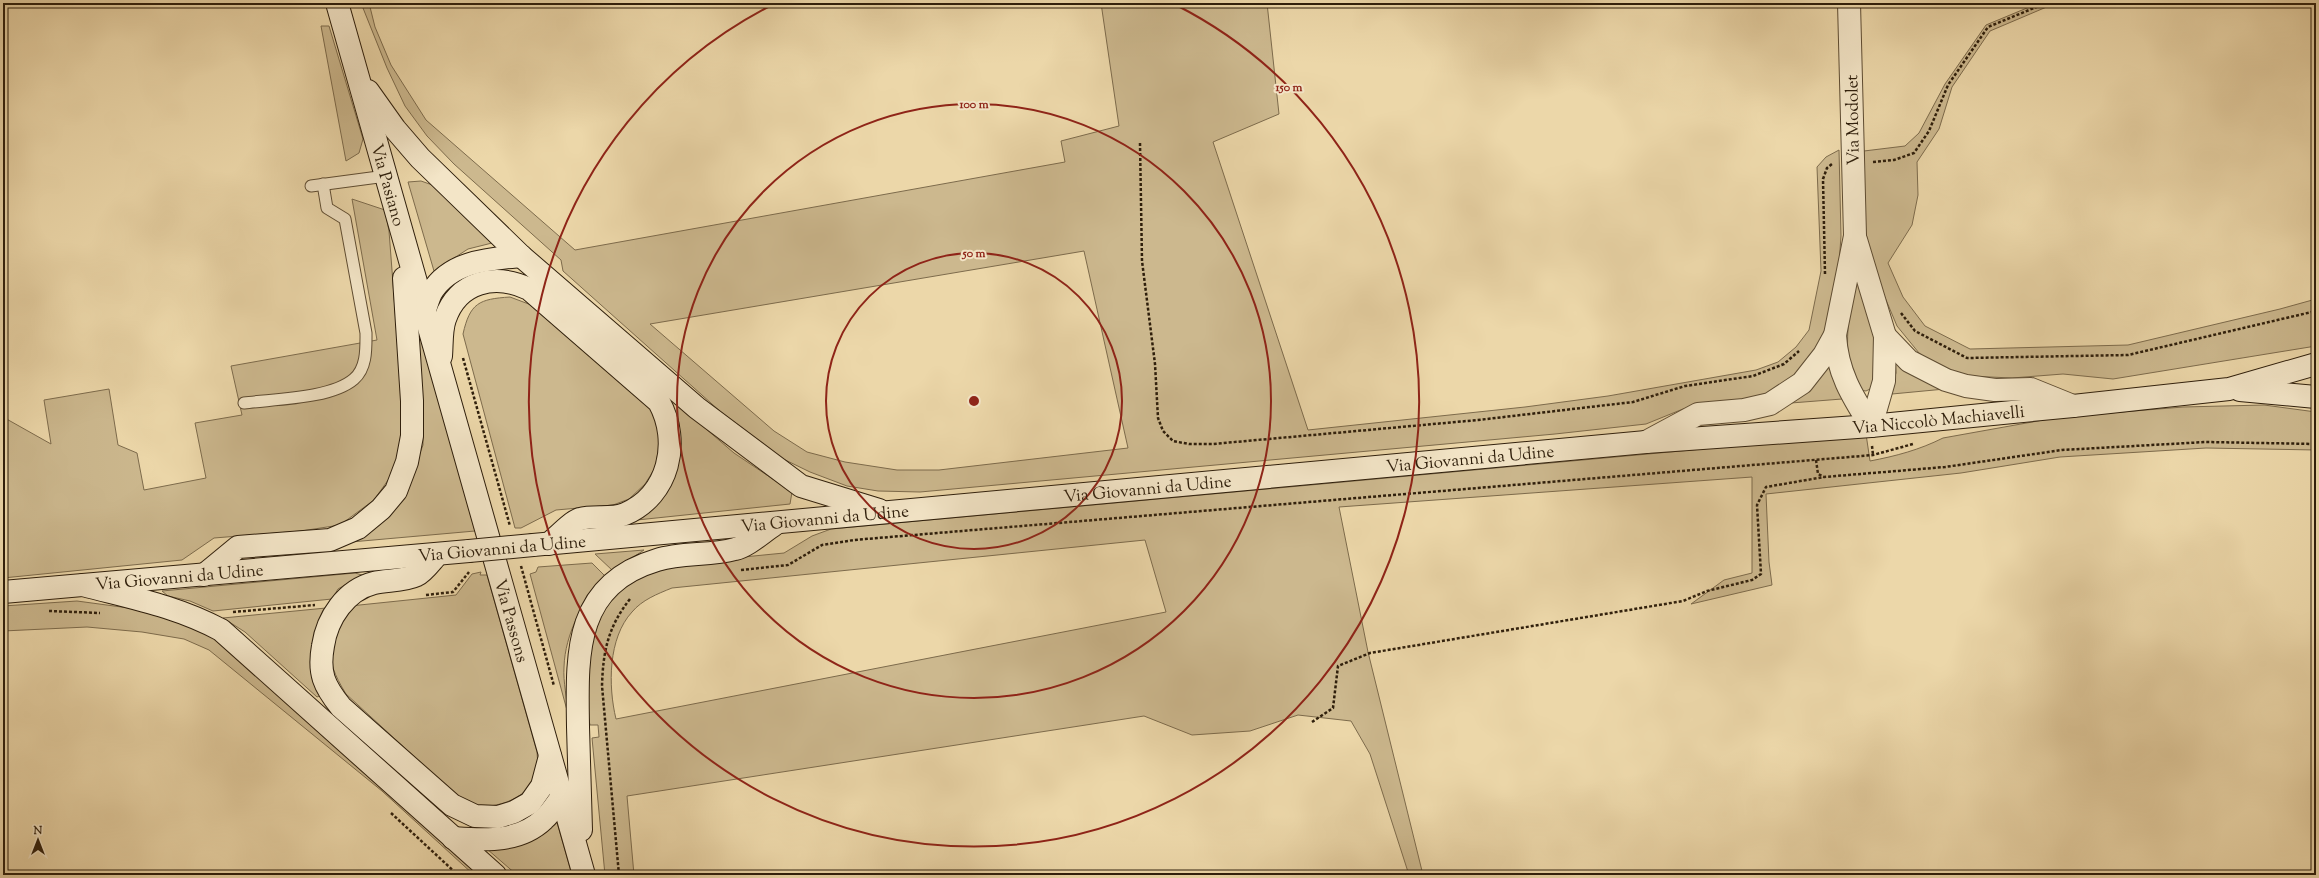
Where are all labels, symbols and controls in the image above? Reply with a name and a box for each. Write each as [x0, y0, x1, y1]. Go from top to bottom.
street label: Via Modolet [1841, 74, 1867, 165]
text: 150 m [1274, 79, 1303, 97]
text: 100 m [958, 96, 989, 114]
street label: Via Pasiano [363, 141, 410, 229]
text: 50 m [962, 245, 986, 263]
centre of rings [967, 394, 981, 408]
street label: Via Niccolò Machiavelli [1851, 401, 2026, 441]
street label: Via Giovanni da Udine [1385, 441, 1555, 480]
street label: Via Giovanni da Udine [1062, 470, 1233, 510]
street label: Via Giovanni da Udine [740, 500, 910, 540]
street label: Via Giovanni da Udine [417, 531, 587, 569]
street label: Via Giovanni da Udine [94, 559, 265, 598]
street label: Via Passons [487, 577, 533, 666]
north arrow [18, 820, 58, 860]
text: N [33, 823, 43, 839]

